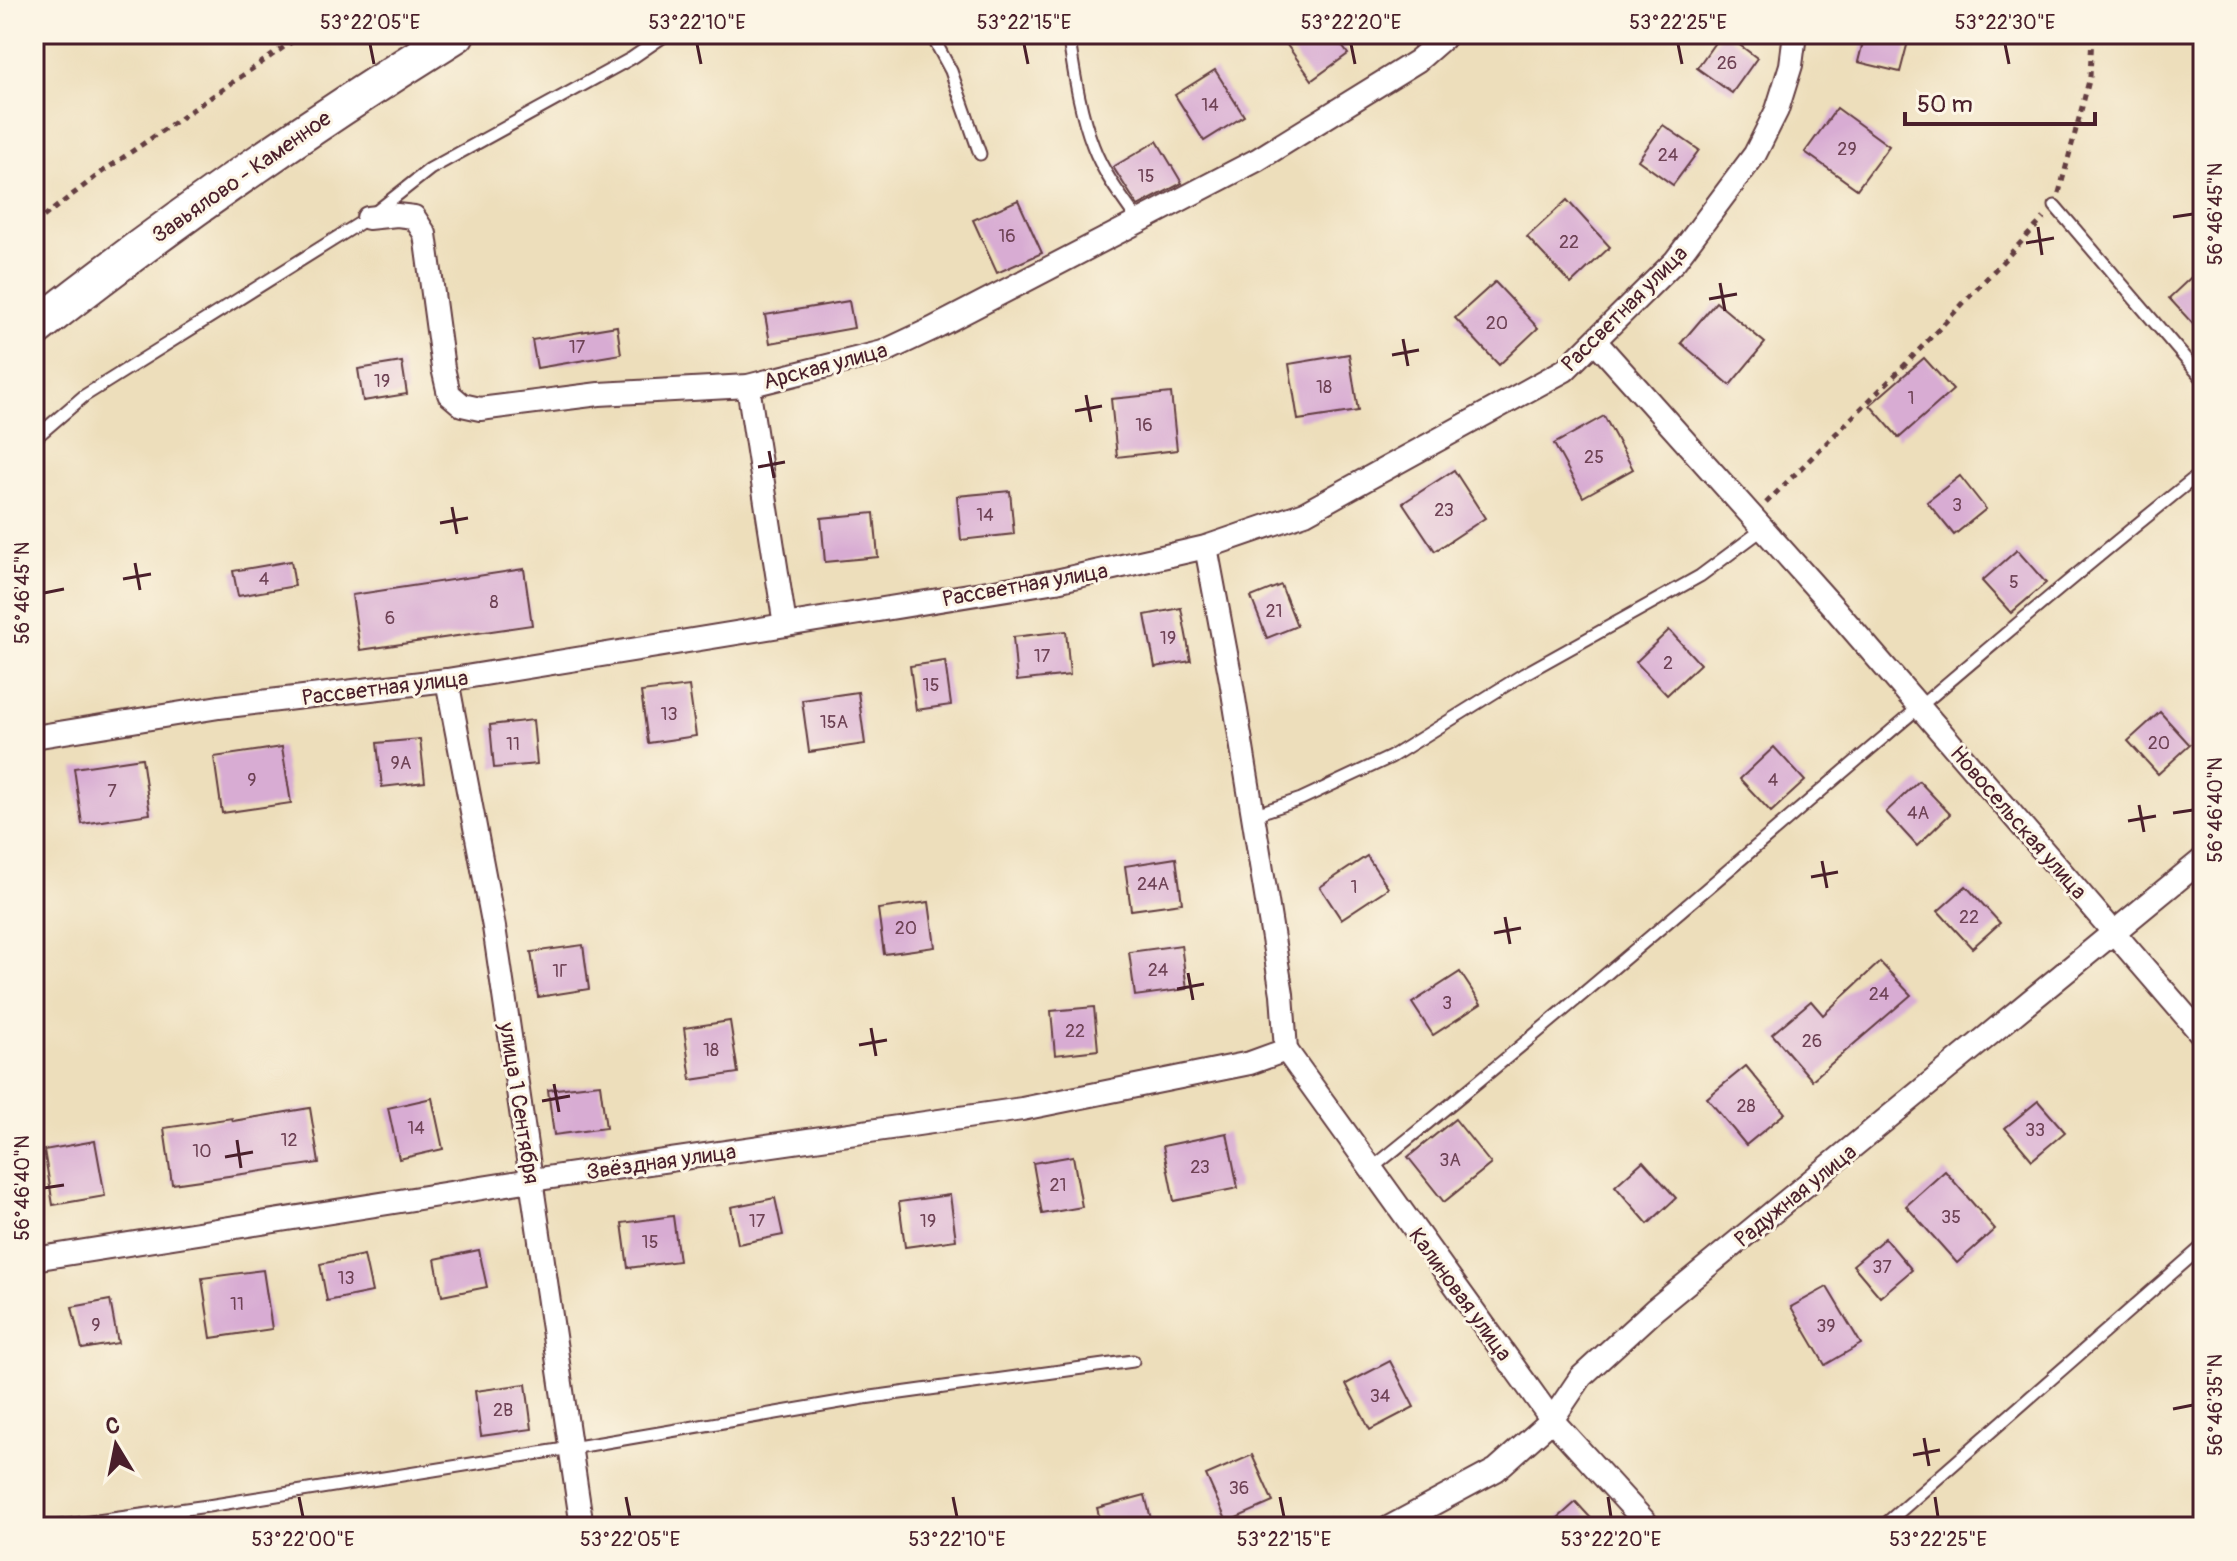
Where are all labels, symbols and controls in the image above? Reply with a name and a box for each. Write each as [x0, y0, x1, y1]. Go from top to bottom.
text: 53°22'05"E [320, 10, 420, 35]
text: 53°22'10"E [648, 10, 746, 35]
text: 53°22'15"E [977, 10, 1071, 35]
text: 53°22'20"E [1301, 10, 1401, 35]
text: 53°22'25"E [1629, 10, 1727, 35]
text: 53°22'30"E [1955, 10, 2055, 35]
house number: 26 [1717, 52, 1737, 75]
scale bar [1905, 76, 2095, 126]
text: 50 m [1917, 90, 1973, 119]
house number: 14 [1201, 94, 1219, 117]
street label: Завьялово - Каменное [147, 104, 337, 249]
house number: 29 [1837, 138, 1857, 161]
house number: 24 [1658, 144, 1679, 167]
text: 56°46'45"N [2203, 163, 2228, 265]
house number: 15 [1138, 165, 1154, 188]
house number: 16 [998, 225, 1016, 248]
house number: 22 [1559, 231, 1579, 254]
street label: Рассветная улица [1556, 240, 1694, 378]
house number: 20 [1486, 312, 1508, 335]
house number: 17 [569, 336, 586, 359]
street label: Арская улица [760, 336, 890, 396]
house number: 19 [374, 370, 390, 393]
house number: 18 [1316, 376, 1332, 399]
house number: 1 [1907, 387, 1915, 410]
house number: 16 [1135, 414, 1153, 437]
house number: 25 [1584, 446, 1604, 469]
house number: 3 [1952, 494, 1962, 517]
house number: 23 [1434, 499, 1454, 522]
house number: 14 [976, 504, 994, 527]
text: 56°46'45"N [10, 542, 35, 644]
street label: Рассветная улица [940, 557, 1110, 613]
house number: 4 [259, 568, 270, 591]
house number: 5 [2009, 571, 2019, 594]
house number: 8 [489, 591, 499, 614]
house number: 21 [1265, 600, 1283, 623]
house number: 6 [385, 607, 395, 630]
house number: 19 [1160, 627, 1176, 650]
house number: 17 [1034, 645, 1051, 668]
house number: 2 [1663, 652, 1673, 675]
street label: Рассветная улица [300, 664, 470, 712]
house number: 15 [923, 674, 939, 697]
house number: 13 [660, 703, 678, 726]
house number: 15А [820, 711, 849, 734]
house number: 20 [2148, 732, 2170, 755]
house number: 11 [506, 733, 520, 756]
street label: Новосельская улица [1944, 740, 2093, 905]
house number: 9А [391, 752, 412, 775]
text: 56°46'40"N [2203, 757, 2228, 863]
house number: 9 [247, 769, 257, 792]
house number: 4 [1768, 769, 1779, 792]
house number: 7 [107, 780, 117, 803]
house number: 4А [1907, 802, 1929, 825]
house number: 24А [1137, 873, 1169, 896]
house number: 1 [1350, 876, 1358, 899]
house number: 22 [1959, 906, 1979, 929]
house number: 20 [895, 917, 917, 940]
house number: 24 [1148, 959, 1169, 982]
house number: 1Г [552, 960, 568, 983]
house number: 24 [1869, 983, 1890, 1006]
house number: 3 [1442, 992, 1452, 1015]
street label: улица 1 Сентября [492, 1019, 546, 1186]
house number: 22 [1065, 1020, 1085, 1043]
house number: 26 [1802, 1030, 1822, 1053]
house number: 18 [703, 1039, 719, 1062]
house number: 28 [1736, 1095, 1756, 1118]
house number: 14 [407, 1117, 425, 1140]
house number: 33 [2025, 1119, 2045, 1142]
house number: 12 [280, 1129, 298, 1152]
text: 56°46'40"N [10, 1135, 35, 1241]
street label: Звёздная улица [585, 1138, 738, 1186]
street label: Радужная улица [1729, 1138, 1862, 1254]
house number: 10 [192, 1140, 212, 1163]
house number: 3А [1439, 1149, 1461, 1172]
house number: 23 [1190, 1156, 1210, 1179]
house number: 21 [1049, 1174, 1067, 1197]
house number: 35 [1941, 1206, 1961, 1229]
house number: 17 [749, 1210, 766, 1233]
house number: 19 [920, 1210, 936, 1233]
street label: Калиновая улица [1402, 1222, 1518, 1367]
house number: 15 [642, 1231, 658, 1254]
house number: 37 [1872, 1256, 1892, 1279]
house number: 13 [337, 1267, 355, 1290]
house number: 11 [230, 1293, 244, 1316]
house number: 9 [91, 1314, 101, 1337]
house number: 39 [1816, 1315, 1836, 1338]
text: 56°46'35"N [2203, 1354, 2228, 1456]
house number: 34 [1370, 1385, 1391, 1408]
house number: 2В [493, 1399, 513, 1422]
north arrow [76, 1405, 156, 1485]
text: С [104, 1411, 122, 1441]
house number: 36 [1229, 1477, 1249, 1500]
text: 53°22'00"E [252, 1527, 354, 1552]
text: 53°22'05"E [580, 1527, 680, 1552]
text: 53°22'10"E [908, 1527, 1006, 1552]
text: 53°22'15"E [1237, 1527, 1331, 1552]
text: 53°22'20"E [1561, 1527, 1661, 1552]
text: 53°22'25"E [1889, 1527, 1987, 1552]

